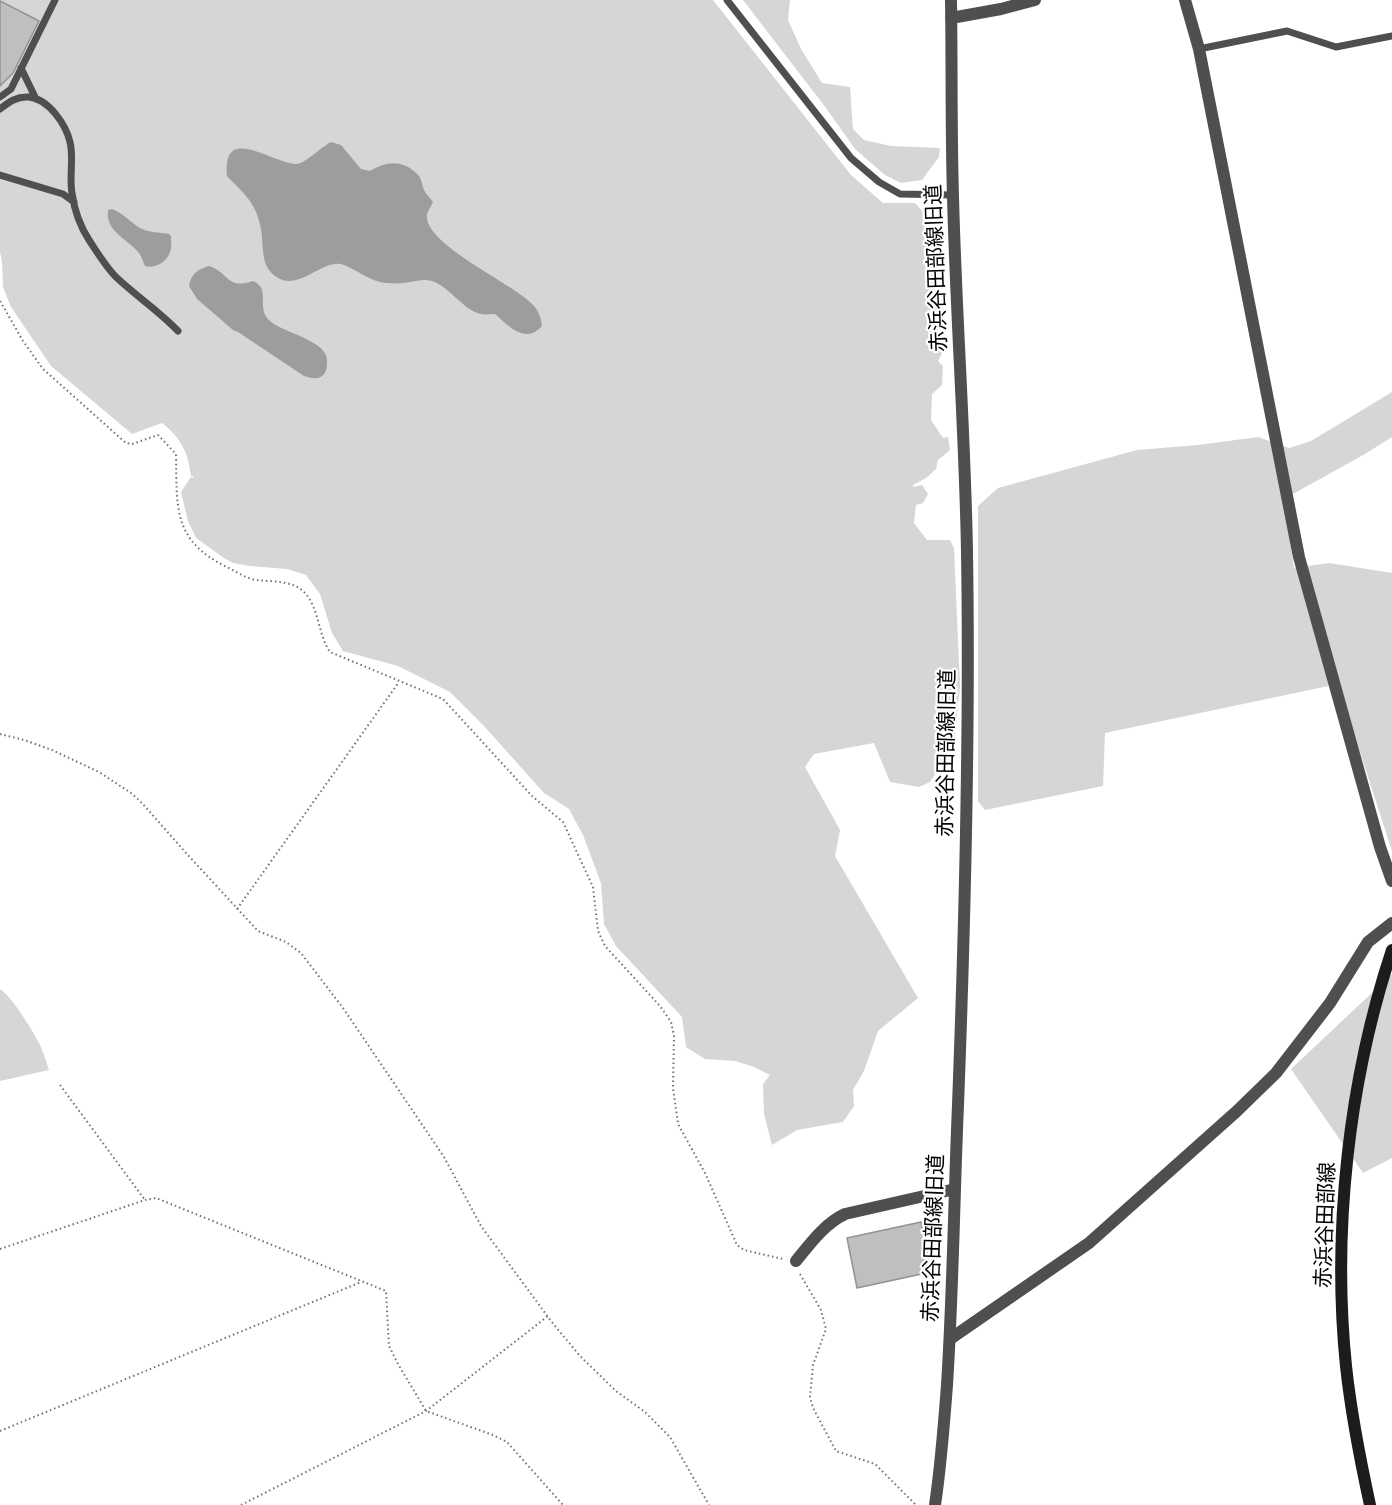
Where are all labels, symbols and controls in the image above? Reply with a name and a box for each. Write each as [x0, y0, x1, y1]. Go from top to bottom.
street label: 赤浜谷田部線旧道 [921, 184, 953, 352]
street label: 赤浜谷田部線旧道 [933, 669, 961, 837]
street label: 赤浜谷田部線旧道 [918, 1154, 950, 1322]
street label: 赤浜谷田部線 [1311, 1162, 1341, 1288]

